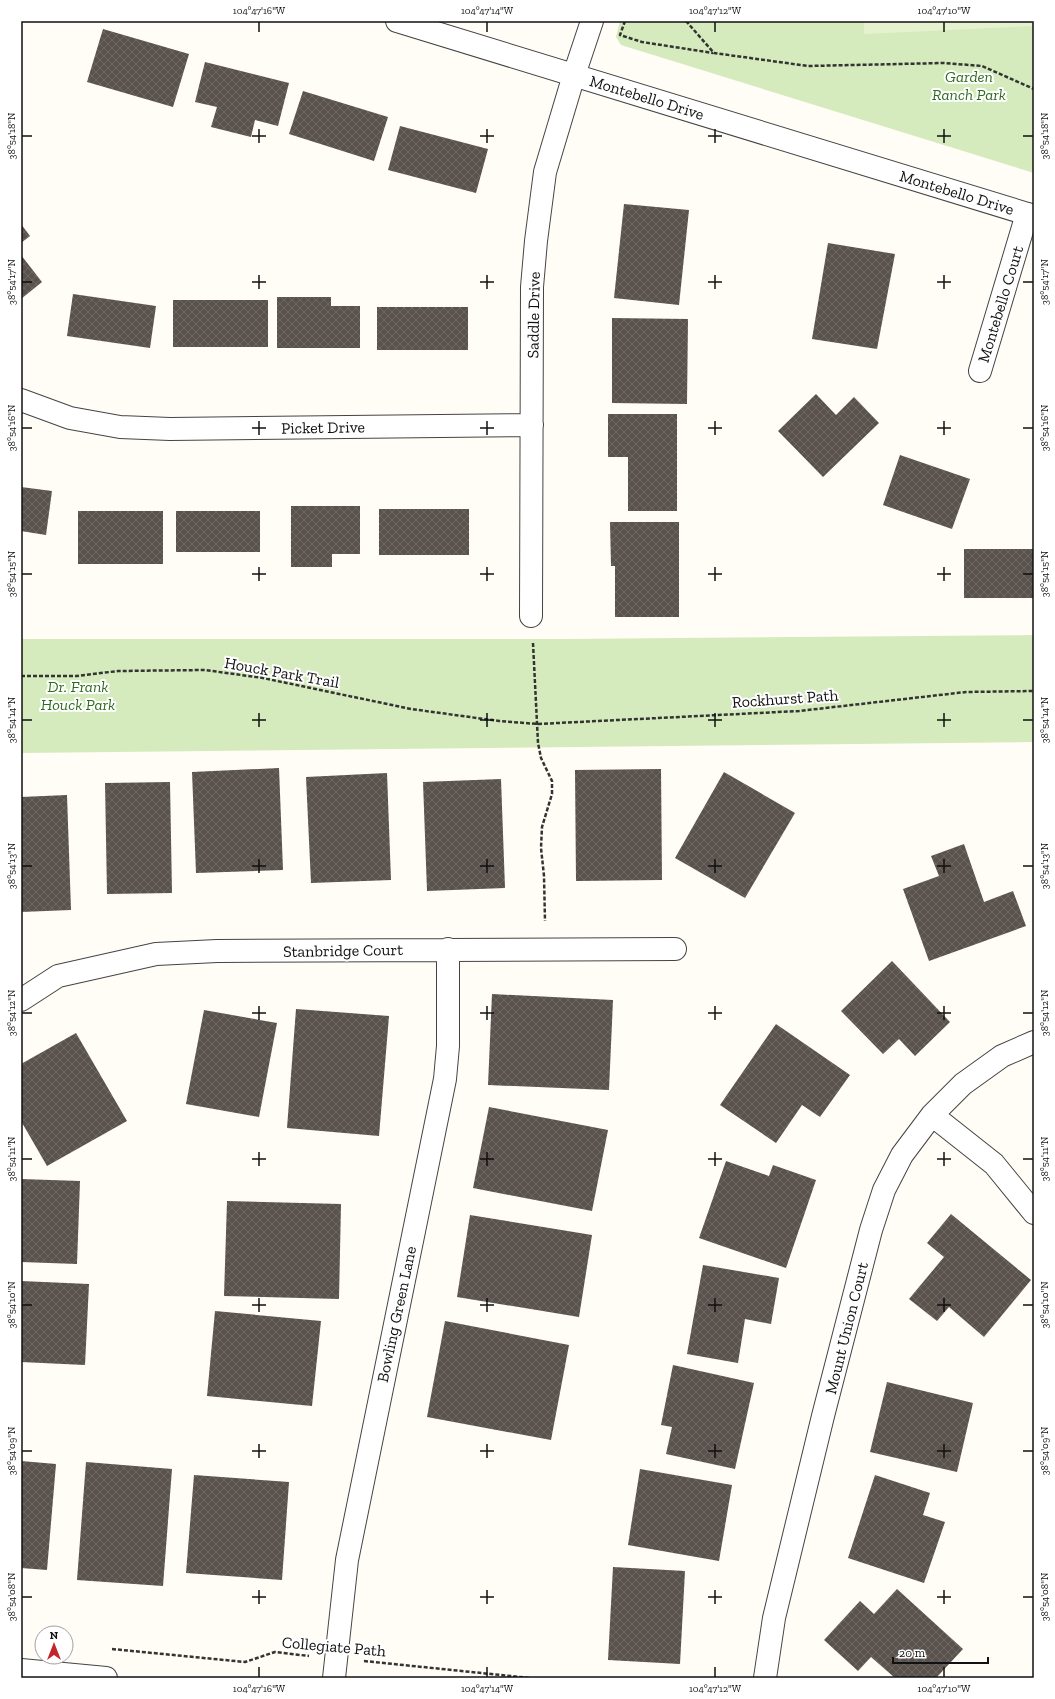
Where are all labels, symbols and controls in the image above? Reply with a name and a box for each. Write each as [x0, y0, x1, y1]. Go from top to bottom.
text: 104°47'16"W [233, 5, 286, 17]
text: 104°47'14"W [461, 5, 514, 17]
text: 104°47'12"W [689, 5, 742, 17]
text: 104°47'10"W [918, 5, 971, 17]
park label: Garden Ranch Park [932, 67, 1006, 104]
street label: Montebello Drive [587, 71, 706, 124]
text: 38°54'18"N [6, 112, 18, 159]
text: 38°54'18"N [1039, 112, 1051, 159]
street label: Montebello Drive [897, 166, 1016, 219]
street label: Montebello Court [974, 243, 1027, 365]
text: 38°54'17"N [6, 258, 18, 305]
text: 38°54'17"N [1039, 258, 1051, 305]
street label: Saddle Drive [523, 271, 544, 359]
text: 38°54'16"N [6, 404, 18, 451]
text: 38°54'16"N [1039, 404, 1051, 451]
street label: Picket Drive [281, 417, 365, 438]
text: 38°54'15"N [6, 550, 18, 597]
text: 38°54'15"N [1039, 550, 1051, 597]
street label: Houck Park Trail [223, 653, 341, 692]
park label: Dr. Frank Houck Park [41, 677, 115, 714]
street label: Rockhurst Path [731, 685, 839, 712]
text: 38°54'14"N [6, 696, 18, 743]
text: 38°54'14"N [1039, 696, 1051, 743]
text: 38°54'13"N [6, 842, 18, 889]
text: 38°54'13"N [1039, 842, 1051, 889]
street label: Stanbridge Court [283, 940, 403, 961]
text: 38°54'12"N [6, 989, 18, 1036]
text: 38°54'12"N [1039, 989, 1051, 1036]
text: 38°54'11"N [6, 1136, 18, 1181]
text: 38°54'11"N [1039, 1136, 1051, 1181]
street label: Bowling Green Lane [373, 1244, 420, 1384]
street label: Mount Union Court [821, 1260, 872, 1396]
text: 38°54'10"N [6, 1281, 18, 1329]
text: 38°54'10"N [1039, 1281, 1051, 1329]
text: 38°54'09"N [6, 1426, 18, 1475]
text: 38°54'09"N [1039, 1426, 1051, 1475]
text: 38°54'08"N [6, 1572, 18, 1621]
text: 38°54'08"N [1039, 1572, 1051, 1621]
north arrow [34, 1625, 74, 1665]
text: N [50, 1629, 59, 1642]
street label: Collegiate Path [281, 1632, 387, 1661]
scale bar [893, 1639, 988, 1665]
text: 20 m [899, 1646, 926, 1660]
text: 104°47'16"W [233, 1683, 286, 1695]
text: 104°47'14"W [461, 1683, 514, 1695]
text: 104°47'12"W [689, 1683, 742, 1695]
text: 104°47'10"W [918, 1683, 971, 1695]

